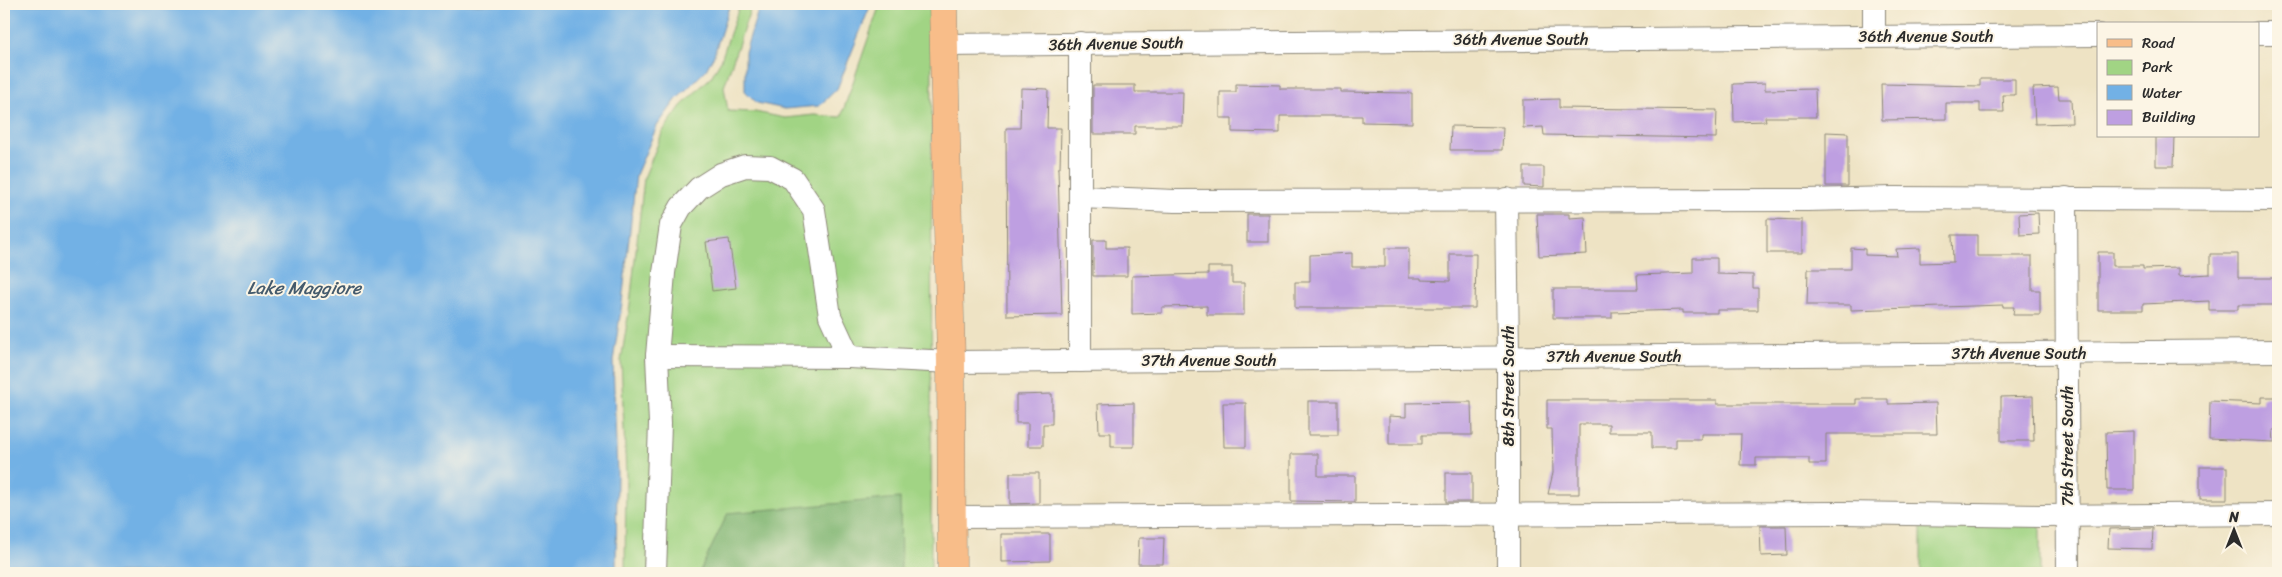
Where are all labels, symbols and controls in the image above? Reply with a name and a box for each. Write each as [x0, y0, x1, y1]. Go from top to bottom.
street label: 36th Avenue South [1859, 22, 1993, 51]
legend [2097, 22, 2260, 138]
street label: 36th Avenue South [1454, 25, 1588, 54]
street label: 36th Avenue South [1048, 28, 1184, 59]
text: Road [2142, 30, 2175, 56]
text: Park [2142, 54, 2173, 80]
text: Water [2142, 80, 2182, 106]
text: Building [2142, 104, 2196, 130]
water label: Lake Maggiore [247, 272, 363, 304]
street label: 8th Street South [1494, 325, 1523, 447]
street label: 37th Avenue South [1952, 339, 2086, 368]
street label: 37th Avenue South [1547, 342, 1681, 371]
street label: 37th Avenue South [1142, 346, 1276, 375]
street label: 7th Street South [2053, 386, 2082, 506]
north arrow [2210, 504, 2260, 554]
text: N [2228, 505, 2239, 530]

